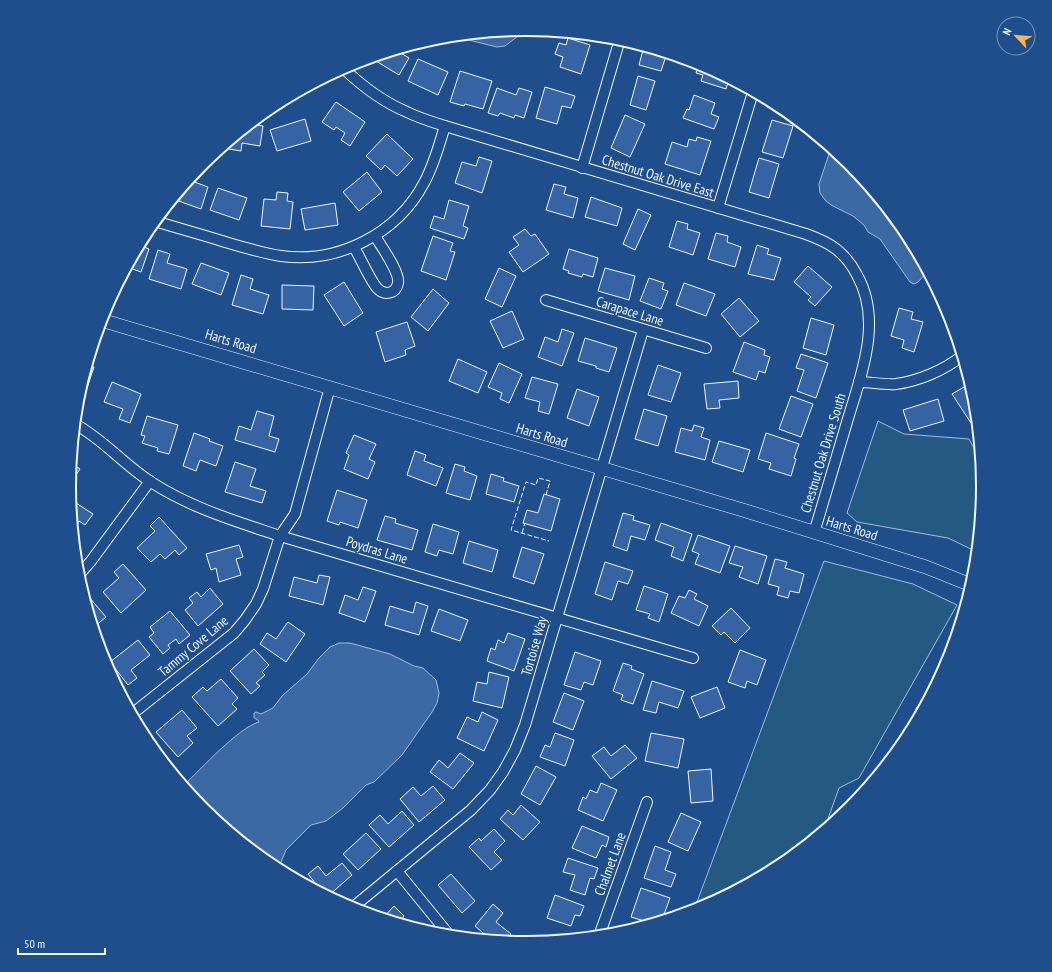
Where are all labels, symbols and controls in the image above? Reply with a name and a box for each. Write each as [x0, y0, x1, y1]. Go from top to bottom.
north arrow [996, 16, 1036, 56]
text: N [999, 26, 1015, 37]
street label: Chestnut Oak Drive East [600, 150, 716, 202]
street label: Carapace Lane [594, 292, 666, 330]
street label: Harts Road [203, 325, 259, 357]
street label: Chestnut Oak Drive South [796, 391, 850, 515]
street label: Harts Road [514, 419, 570, 451]
street label: Harts Road [824, 512, 880, 544]
street label: Poydras Lane [344, 532, 410, 568]
street label: Tammy Cove Lane [154, 611, 232, 681]
street label: Tortoise Way [517, 614, 551, 678]
street label: Chalmet Lane [590, 830, 630, 898]
scale bar [18, 930, 105, 956]
text: 50 m [24, 936, 45, 951]

